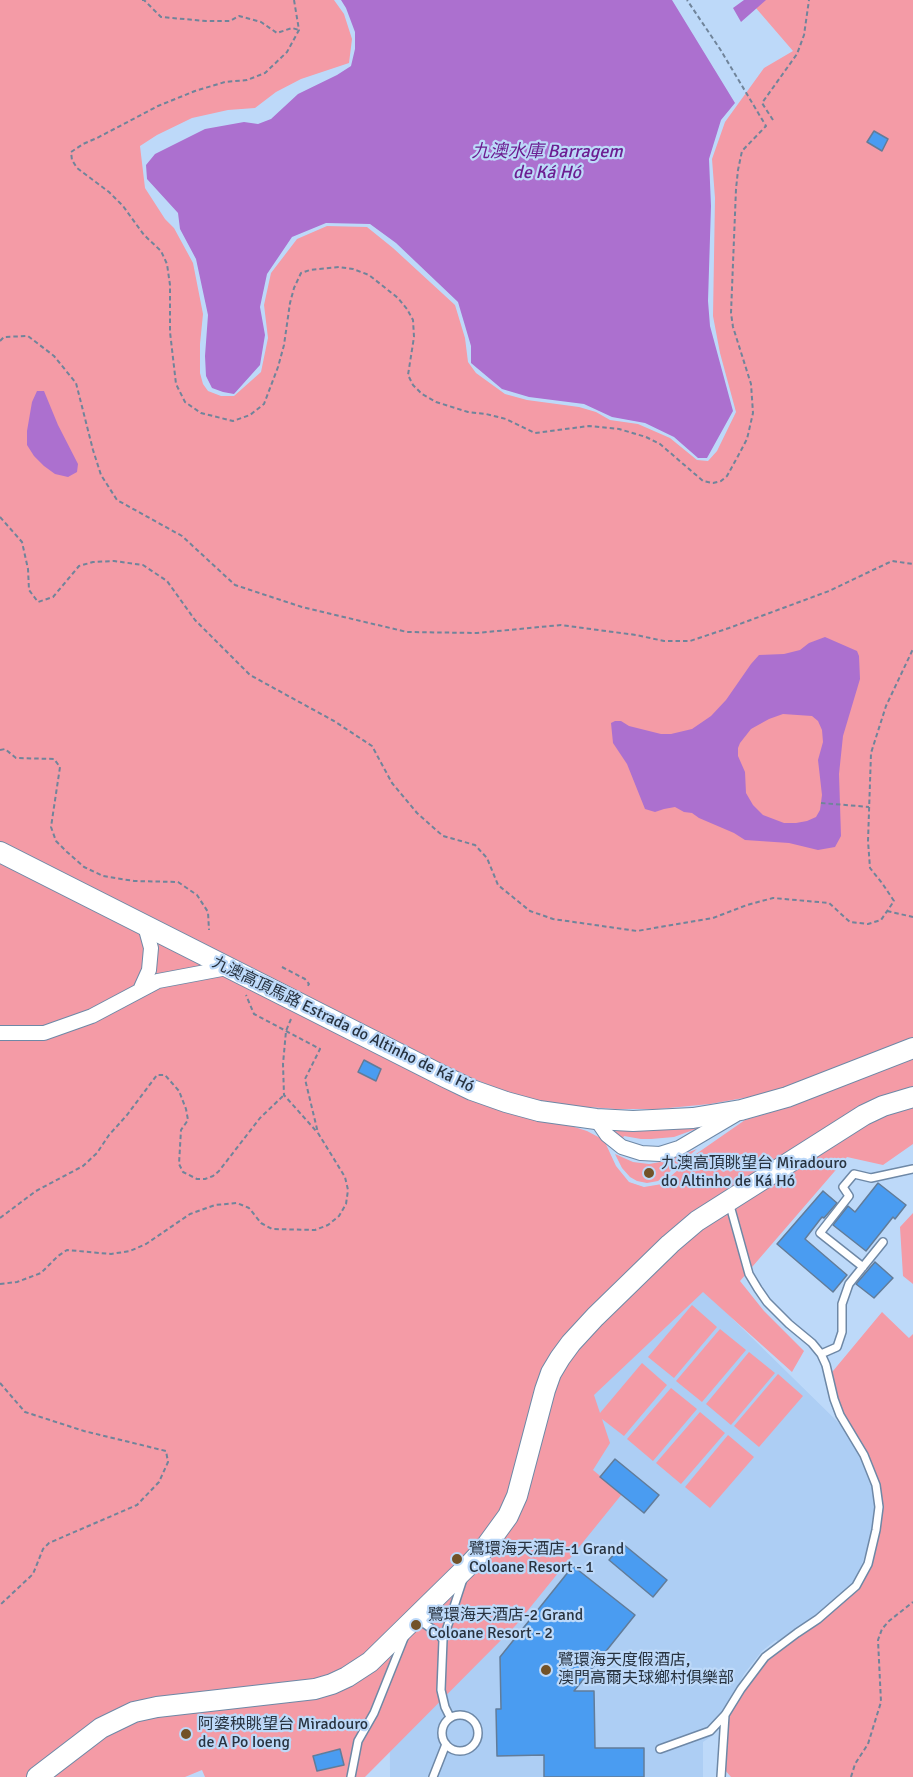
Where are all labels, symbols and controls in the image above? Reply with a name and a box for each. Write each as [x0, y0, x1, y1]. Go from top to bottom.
water label: 九澳水庫 Barragem de Ká Hó [471, 141, 623, 184]
street label: 九澳高頂馬路 Estrada do Altinho de Ká Hó [209, 953, 477, 1097]
place label: 九澳高頂眺望台 Miradouro do Altinho de Ká Hó [661, 1154, 847, 1192]
marker: 九澳高頂眺望台 Miradouro do Altinho de Ká Hó [642, 1166, 656, 1180]
place label: 鷺環海天酒店-1 Grand Coloane Resort - 1 [469, 1540, 624, 1578]
marker: 鷺環海天酒店-1 Grand Coloane Resort - 1 [450, 1552, 464, 1566]
place label: 鷺環海天酒店-2 Grand Coloane Resort - 2 [428, 1606, 583, 1644]
marker: 鷺環海天酒店-2 Grand Coloane Resort - 2 [409, 1618, 423, 1632]
place label: 鷺環海天度假酒店, 澳門高爾夫球鄉村俱樂部 [558, 1651, 734, 1689]
marker: 鷺環海天度假酒店, 澳門高爾夫球鄉村俱樂部 [539, 1663, 553, 1677]
place label: 阿婆秧眺望台 Miradouro de A Po Ioeng [198, 1715, 368, 1753]
marker: 阿婆秧眺望台 Miradouro de A Po Ioeng [179, 1727, 193, 1741]

